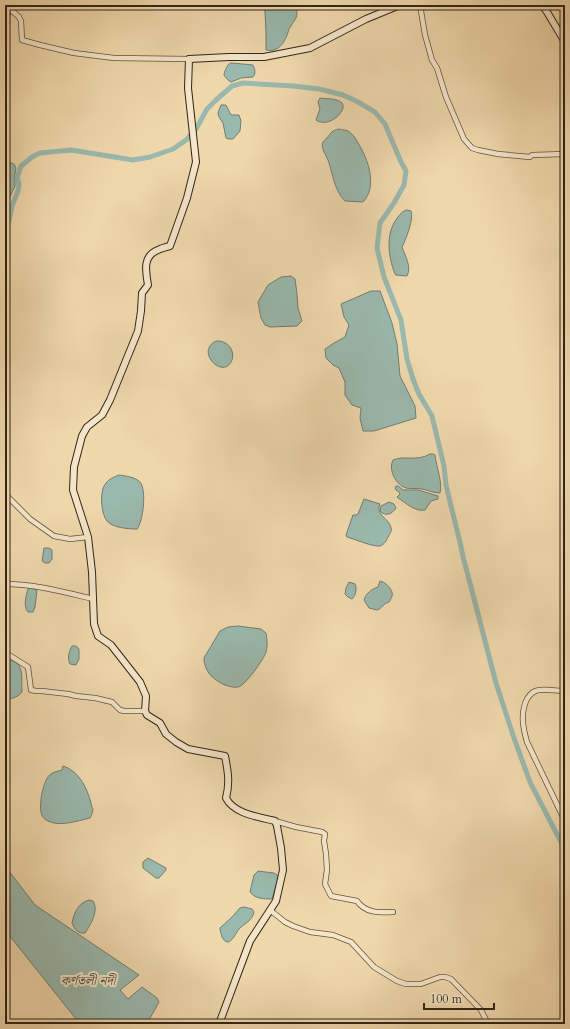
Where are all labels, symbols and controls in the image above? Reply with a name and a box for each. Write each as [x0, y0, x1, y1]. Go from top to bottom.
water label: কর্ণতলী নদী [61, 972, 117, 990]
scale bar [424, 985, 494, 1011]
text: 100 m [430, 991, 463, 1007]

